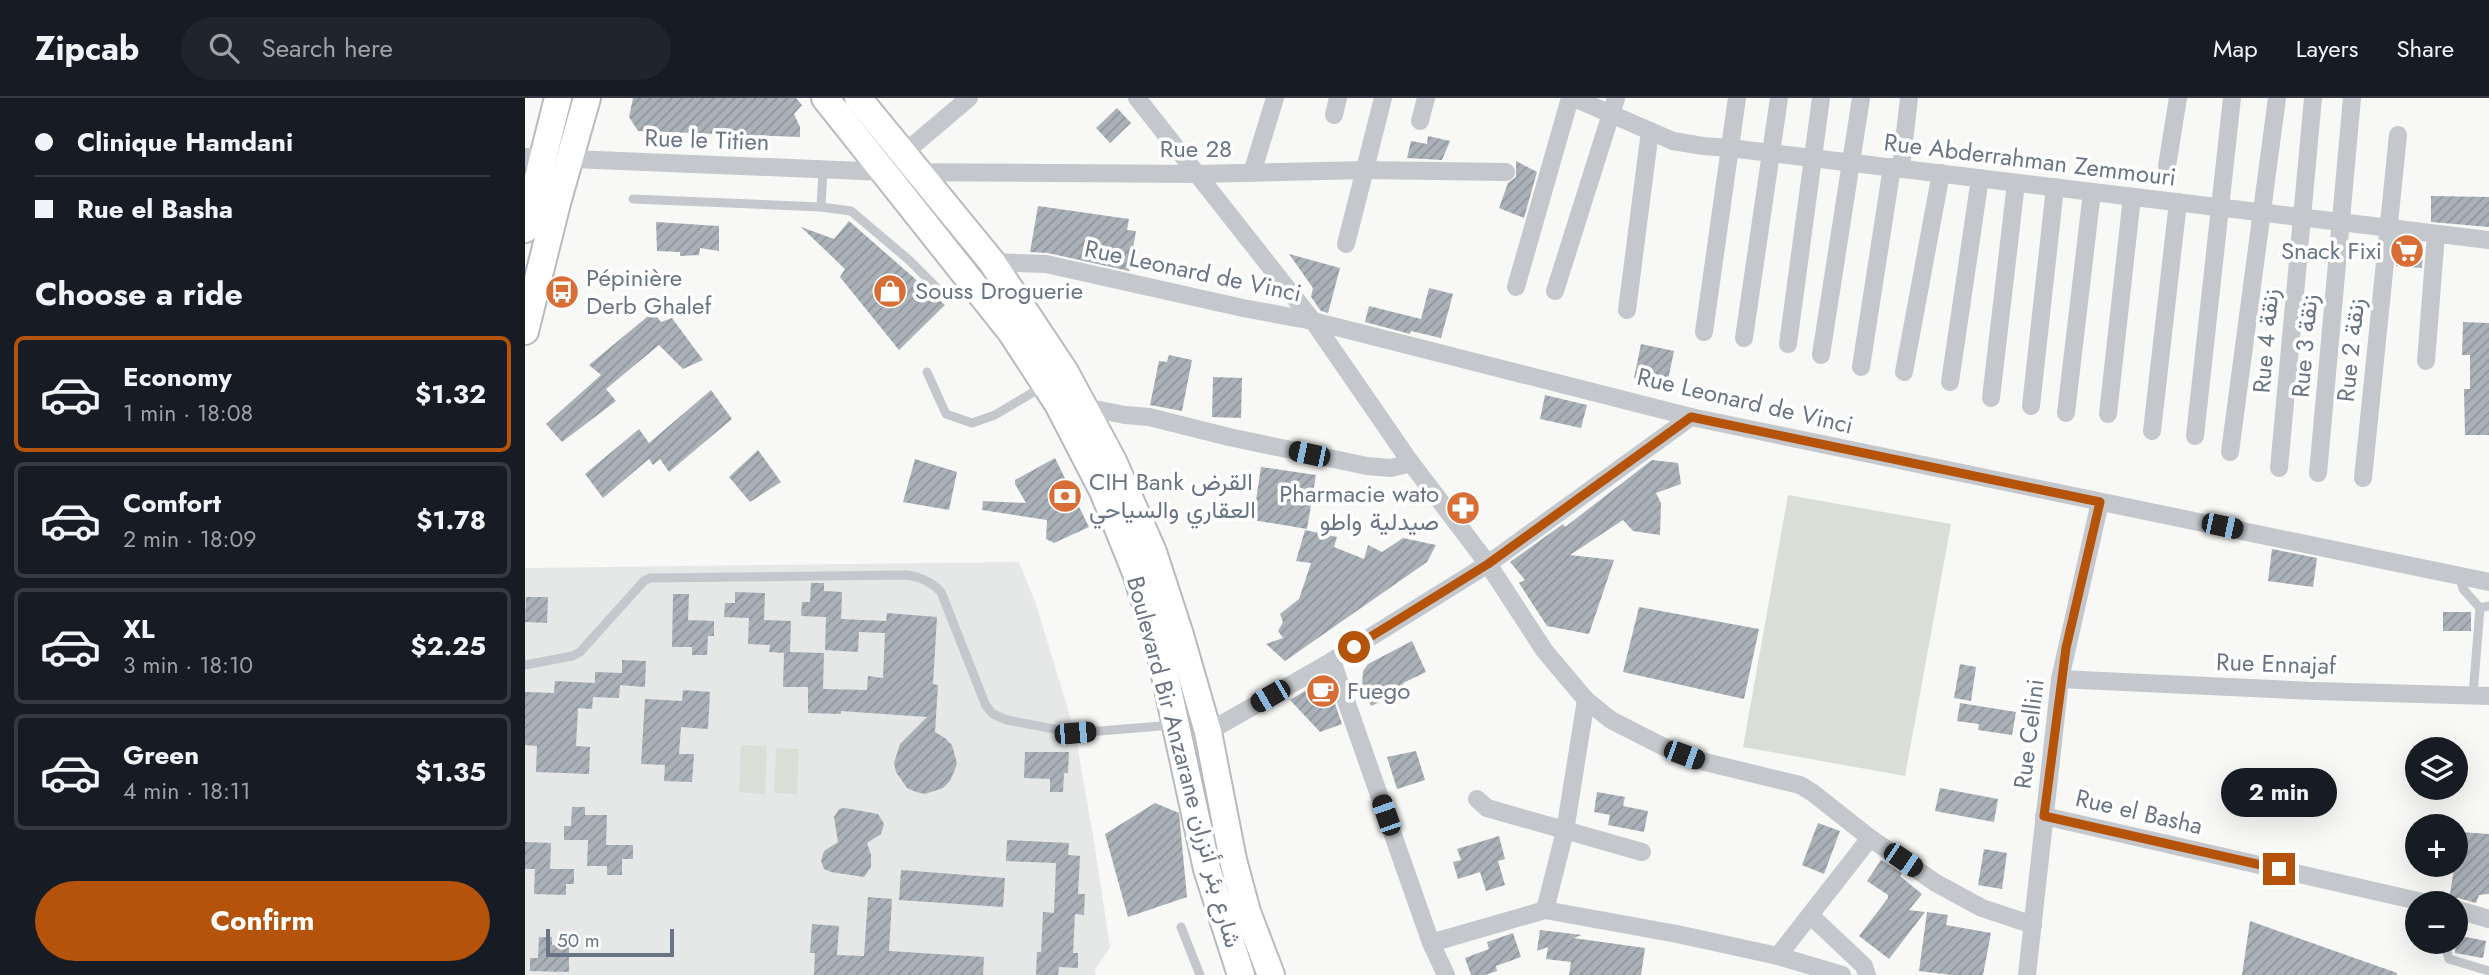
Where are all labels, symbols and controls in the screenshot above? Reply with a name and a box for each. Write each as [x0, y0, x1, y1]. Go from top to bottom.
search box [181, 17, 671, 80]
text: Zipcab [35, 25, 139, 72]
icon: search [205, 29, 243, 67]
text: Search here [261, 29, 393, 67]
text: Map [2213, 31, 2258, 66]
text: Layers [2296, 31, 2358, 66]
text: Share [2396, 31, 2454, 66]
street label: Rue le Titien [644, 120, 770, 159]
text: Clinique Hamdani [77, 123, 293, 161]
street label: Rue Abderrahman Zemmouri [1882, 124, 2178, 195]
street label: Rue 28 [1160, 131, 1232, 166]
text: Rue el Basha [77, 190, 233, 228]
street label: Rue Leonard de Vinci [1081, 230, 1305, 311]
supermarket icon: Snack Fixi [2388, 232, 2426, 270]
place label: Snack Fixi [2281, 233, 2382, 268]
place label: Pépinière Derb Ghalef [586, 260, 712, 323]
text: Choose a ride [35, 271, 243, 317]
shop icon: Souss Droguerie [871, 272, 909, 310]
bus stop icon: Pépinière Derb Ghalef [543, 273, 581, 311]
place label: Souss Droguerie [915, 273, 1083, 308]
street label: Rue 4 زنقة [2244, 287, 2287, 395]
street label: Rue 3 زنقة [2283, 293, 2326, 399]
street label: Rue 2 زنقة [2328, 296, 2373, 404]
text: Economy [123, 358, 232, 396]
street label: Rue Leonard de Vinci [1634, 359, 1857, 442]
icon: car [39, 363, 102, 426]
text: $1.32 [415, 375, 486, 413]
text: 1 min · 18:08 [123, 396, 253, 430]
car [1287, 439, 1332, 469]
place label: CIH Bank القرض العقاري والسياحي [1089, 464, 1256, 529]
place label: Pharmacie wato صيدلية واطو [1279, 476, 1439, 539]
bank icon: CIH Bank القرض العقاري والسياحي [1046, 477, 1084, 515]
text: Comfort [123, 484, 221, 522]
icon: car [39, 489, 102, 552]
pharmacy icon: Pharmacie wato صيدلية واطو [1444, 489, 1482, 527]
text: $1.78 [416, 501, 486, 539]
car [2200, 511, 2245, 541]
text: 2 min · 18:09 [123, 522, 257, 556]
street label: Boulevard Bir Anzarane شارع بئر أنزران [1118, 572, 1251, 951]
text: XL [123, 610, 155, 648]
icon: car [39, 615, 102, 678]
text: $2.25 [411, 627, 486, 665]
route start [1338, 631, 1370, 663]
street label: Rue Ennajaf [2215, 644, 2338, 683]
text: 3 min · 18:10 [123, 648, 253, 682]
cafe icon: Fuego [1304, 672, 1342, 710]
place label: Fuego [1347, 673, 1410, 708]
car [1247, 676, 1294, 716]
street label: Rue Cellini [2004, 677, 2053, 791]
car [1054, 721, 1097, 745]
text: Green [123, 736, 199, 774]
map controls [2405, 737, 2468, 954]
button: layers [2405, 737, 2468, 800]
car [1661, 738, 1708, 772]
icon: car [39, 741, 102, 804]
text: $1.35 [415, 753, 486, 791]
callout: 2 min [2221, 768, 2337, 816]
text: 4 min · 18:11 [123, 774, 251, 808]
text: 2 min [2249, 775, 2309, 809]
street label: Rue el Basha [2072, 780, 2206, 843]
car [1370, 792, 1403, 838]
button: + [2405, 814, 2468, 877]
car [1880, 840, 1927, 880]
route end [2263, 853, 2295, 885]
button: Confirm [35, 881, 490, 961]
button: − [2405, 891, 2468, 954]
scale bar [546, 926, 674, 958]
text: 50 m [557, 927, 600, 954]

